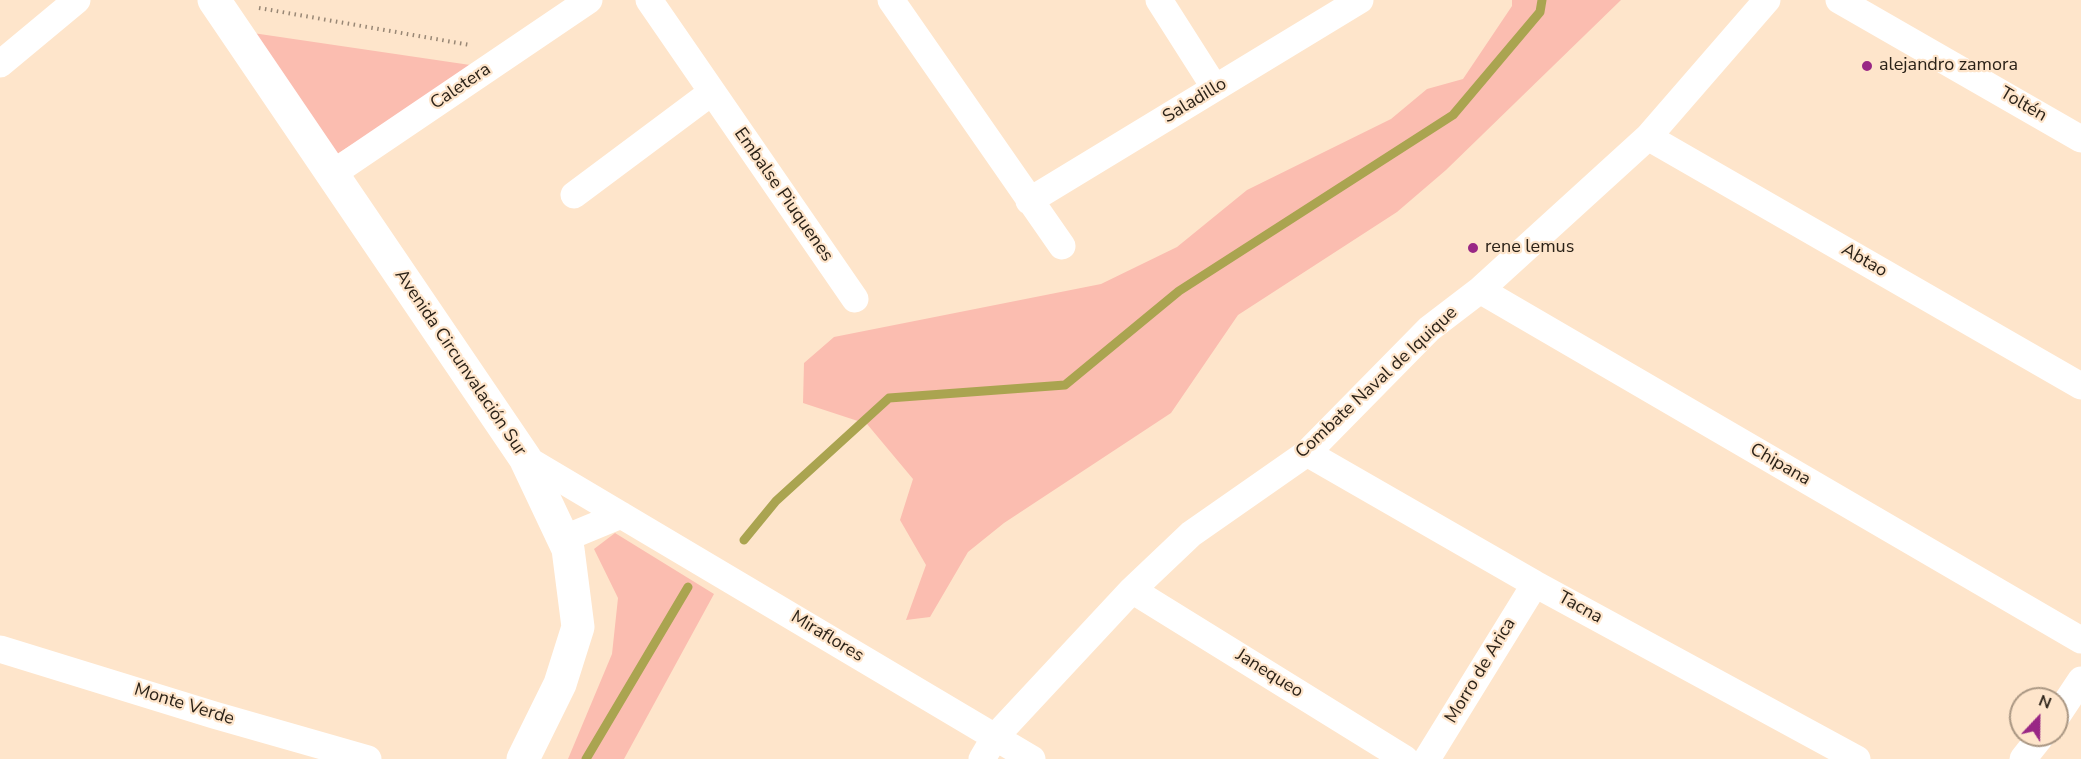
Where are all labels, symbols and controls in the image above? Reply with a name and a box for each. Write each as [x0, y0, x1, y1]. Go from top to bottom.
place label: alejandro zamora [1879, 55, 2018, 77]
street label: Caletera [427, 59, 495, 115]
marker: alejandro zamora [1860, 59, 1874, 73]
street label: Saladillo [1159, 74, 1231, 128]
street label: Toltén [1996, 83, 2050, 127]
street label: Embalse Piuquenes [729, 124, 837, 266]
place label: rene lemus [1485, 237, 1574, 259]
street label: Abtao [1837, 239, 1891, 283]
marker: rene lemus [1466, 241, 1480, 255]
street label: Avenida Circunvalación Sur [390, 266, 530, 460]
street label: Combate Naval de Iquique [1292, 302, 1462, 464]
street label: Chipana [1746, 439, 1814, 491]
street label: Tacna [1554, 587, 1606, 629]
street label: Miraflores [787, 607, 867, 667]
street label: Morro de Arica [1441, 614, 1521, 728]
street label: Janequeo [1231, 645, 1307, 703]
street label: Monte Verde [131, 680, 237, 730]
north arrow [2009, 687, 2069, 747]
text: N [2035, 690, 2055, 715]

